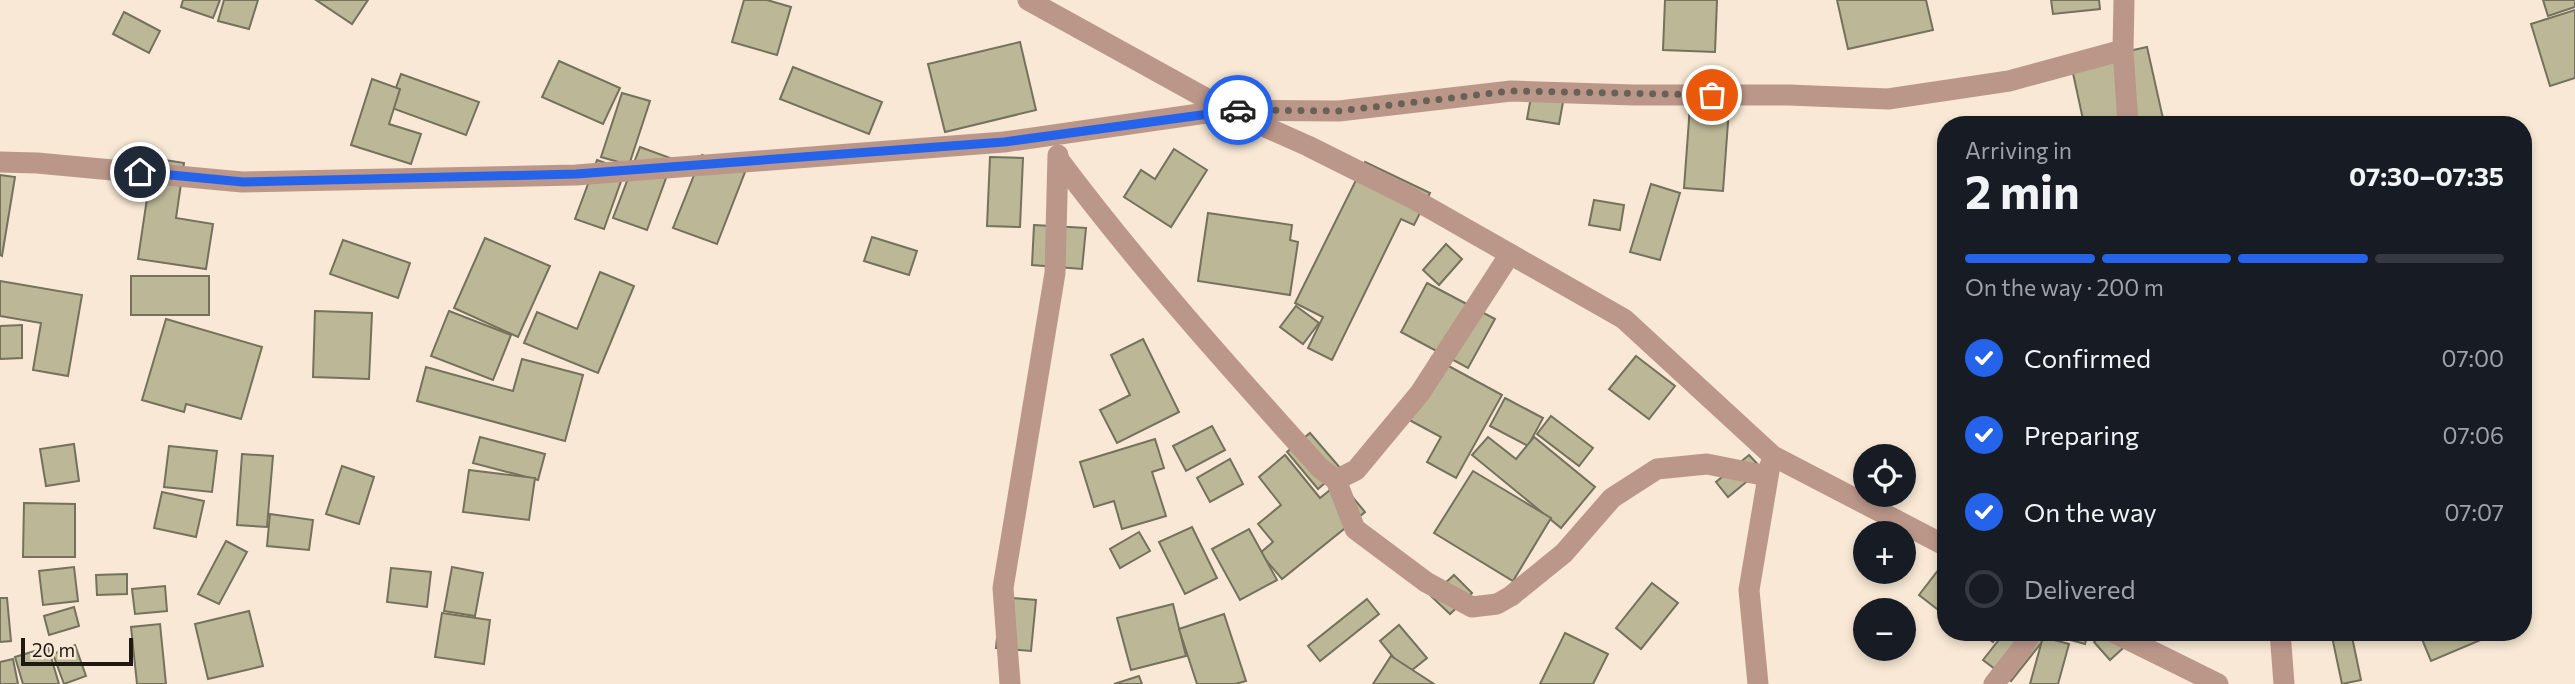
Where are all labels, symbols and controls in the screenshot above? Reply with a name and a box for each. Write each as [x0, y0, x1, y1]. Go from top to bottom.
pin [1682, 65, 1742, 125]
courier [1203, 75, 1273, 145]
icon: bag [1693, 76, 1731, 114]
icon: car [1219, 91, 1257, 129]
text: Arriving in [1965, 136, 2072, 164]
pin [110, 142, 170, 202]
icon: home [121, 153, 159, 191]
text: 07:30–07:35 [2349, 160, 2504, 191]
text: 2 min [1965, 162, 2080, 218]
text: On the way · 200 m [1965, 273, 2164, 301]
icon: check [1965, 339, 2003, 377]
text: Confirmed [2024, 342, 2151, 373]
text: 07:00 [2442, 344, 2504, 372]
icon: check [1965, 416, 2003, 454]
text: Preparing [2024, 419, 2139, 450]
text: 07:06 [2443, 421, 2504, 449]
map controls [1853, 444, 1916, 661]
button: locate [1853, 444, 1916, 507]
icon: check [1965, 493, 2003, 531]
text: On the way [2024, 496, 2157, 527]
text: 07:07 [2444, 498, 2504, 526]
button: + [1853, 521, 1916, 584]
text: Delivered [2024, 573, 2135, 604]
button: − [1853, 598, 1916, 661]
scale bar [21, 635, 133, 667]
text: 20 m [32, 638, 75, 661]

